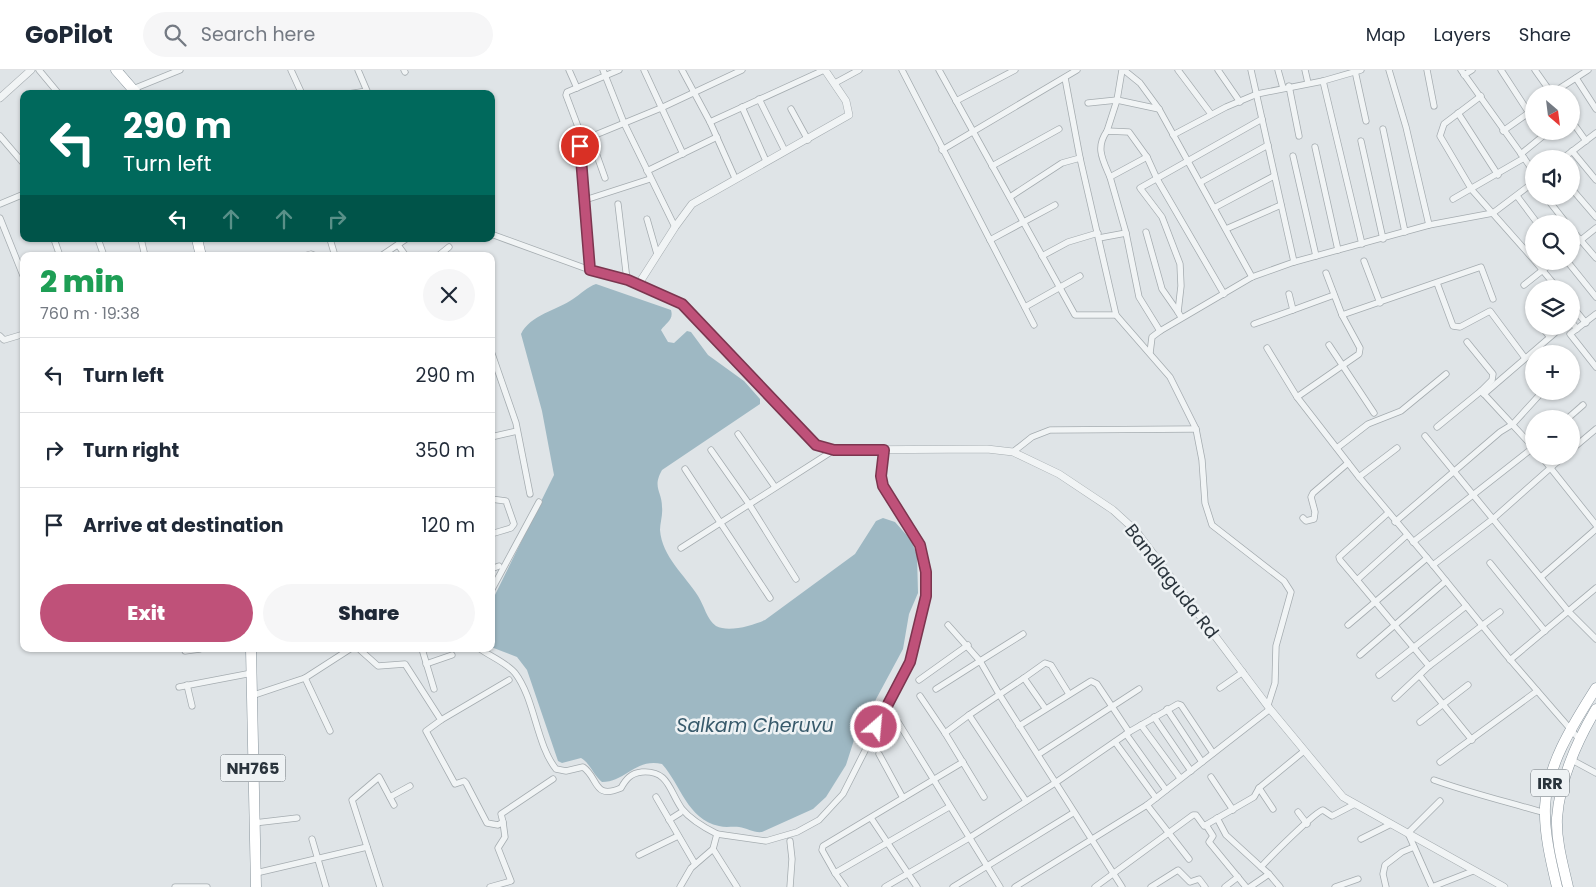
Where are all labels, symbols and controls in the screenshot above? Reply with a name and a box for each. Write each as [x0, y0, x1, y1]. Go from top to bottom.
search box [143, 12, 493, 57]
text: GoPilot [25, 18, 113, 51]
icon: search [161, 21, 189, 49]
text: Search here [201, 21, 315, 48]
text: Map [1366, 22, 1406, 47]
text: Layers [1434, 22, 1491, 47]
text: Share [1519, 22, 1571, 47]
north arrow [1525, 85, 1580, 140]
map controls [1525, 85, 1580, 465]
text: 290 m [123, 101, 232, 150]
icon: left [40, 110, 105, 175]
pin [559, 125, 601, 167]
icon: arrive [566, 132, 594, 160]
text: Turn left [123, 148, 211, 179]
button: sound [1525, 150, 1580, 205]
icon: left [164, 205, 192, 233]
icon: ahead [217, 205, 245, 233]
icon: ahead [270, 205, 298, 233]
icon: right [323, 205, 351, 233]
button: search [1525, 215, 1580, 270]
text: 2 min [40, 260, 125, 303]
button: close [423, 269, 475, 321]
button: layers [1525, 280, 1580, 335]
text: 760 m · 19:38 [40, 302, 140, 325]
button: + [1525, 345, 1580, 400]
icon: left [40, 361, 68, 389]
text: Turn left [83, 362, 164, 389]
text: 290 m [416, 362, 475, 389]
button: − [1525, 410, 1580, 465]
icon: right [40, 436, 68, 464]
text: Turn right [83, 437, 179, 464]
text: 350 m [415, 437, 475, 464]
icon: arrive [40, 511, 68, 539]
text: Arrive at destination [83, 512, 284, 539]
text: 120 m [421, 512, 475, 539]
street label: Bandlaguda Rd [1119, 518, 1225, 644]
button: Exit [40, 584, 253, 642]
button: Share [263, 584, 475, 642]
position arrow [849, 700, 901, 752]
water label: Salkam Cheruvu [676, 712, 834, 739]
road number: NH765 [220, 754, 286, 781]
road number: IRR [1531, 770, 1569, 796]

